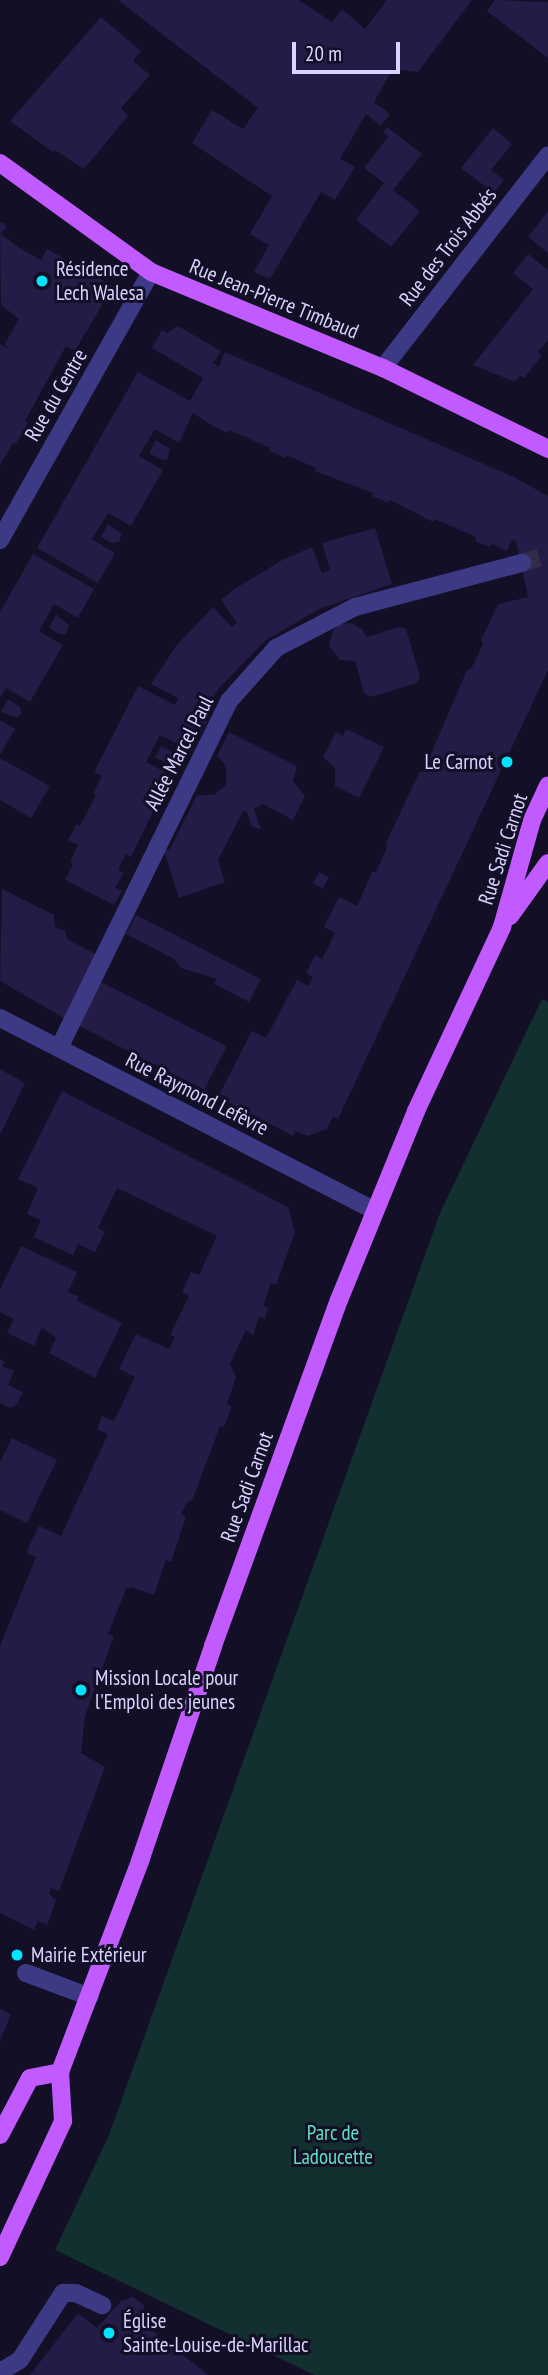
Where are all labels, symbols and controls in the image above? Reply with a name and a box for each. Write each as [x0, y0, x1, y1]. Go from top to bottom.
scale bar [296, 28, 405, 72]
text: 20 m [305, 40, 342, 67]
street label: Rue des Trois Abbés [394, 182, 502, 312]
street label: Rue Jean-Pierre Timbaud [186, 254, 362, 344]
place label: Résidence Lech Walesa [56, 256, 144, 306]
marker: Résidence Lech Walesa [34, 273, 50, 289]
street label: Rue du Centre [20, 344, 92, 446]
street label: Allée Marcel Paul [139, 691, 219, 815]
place label: Le Carnot [425, 749, 493, 775]
marker: Le Carnot [499, 754, 515, 770]
street label: Rue Sadi Carnot [473, 790, 533, 908]
street label: Rue Raymond Lefèvre [121, 1047, 273, 1141]
street label: Rue Sadi Carnot [215, 1428, 279, 1546]
place label: Mission Locale pour l'Emploi des jeunes [95, 1665, 238, 1715]
marker: Mission Locale pour l'Emploi des jeunes [73, 1682, 89, 1698]
place label: Mairie Extérieur [31, 1942, 147, 1968]
marker: Mairie Extérieur [9, 1947, 25, 1963]
park label: Parc de Ladoucette [293, 2120, 373, 2170]
place label: Église Sainte-Louise-de-Marillac [123, 2308, 309, 2358]
marker: Église Sainte-Louise-de-Marillac [101, 2325, 117, 2341]

